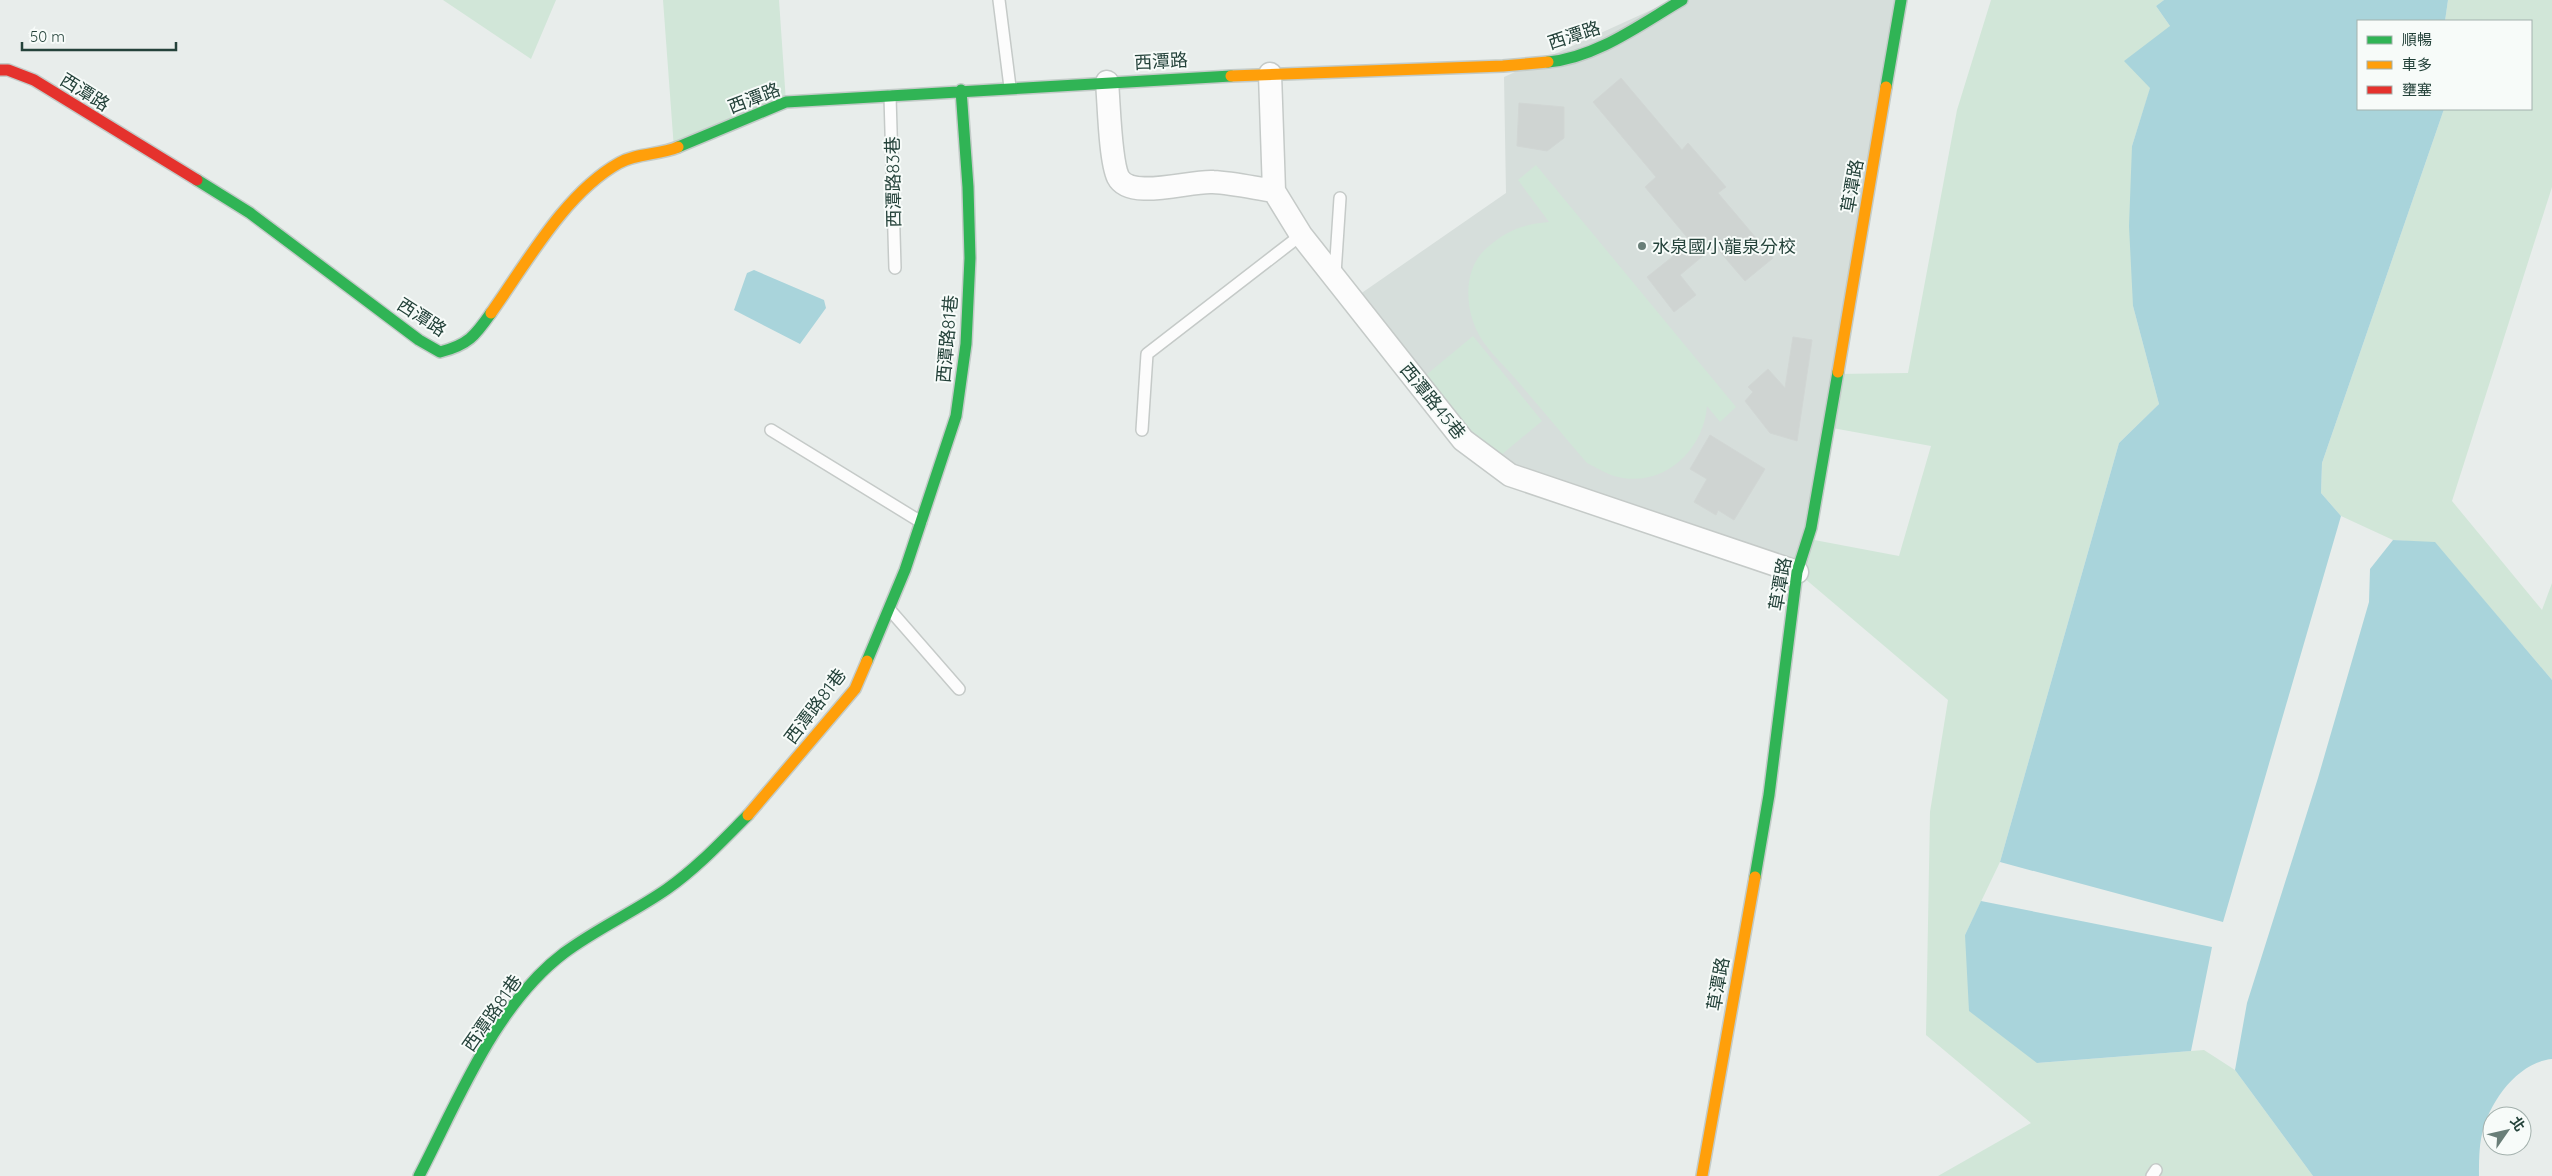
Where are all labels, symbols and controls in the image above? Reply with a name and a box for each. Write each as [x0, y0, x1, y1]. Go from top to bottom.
street label: 西潭路 [1545, 16, 1603, 54]
scale bar [22, 20, 176, 52]
legend [2357, 20, 2532, 110]
text: 50 m [30, 27, 65, 46]
text: 順暢 [2402, 30, 2432, 49]
street label: 西潭路 [1133, 48, 1189, 74]
text: 車多 [2402, 55, 2432, 74]
street label: 西潭路 [56, 68, 114, 116]
street label: 西潭路 [725, 78, 783, 118]
text: 壅塞 [2402, 80, 2432, 99]
street label: 西潭路83巷 [881, 136, 905, 228]
street label: 草潭路 [1836, 157, 1868, 215]
place label: 水泉國小龍泉分校 [1652, 235, 1796, 258]
marker: 水泉國小龍泉分校 [1636, 240, 1648, 252]
street label: 西潭路 [393, 293, 451, 341]
street label: 西潭路81巷 [932, 294, 962, 384]
street label: 西潭路45巷 [1395, 358, 1471, 444]
street label: 草潭路 [1764, 555, 1796, 613]
street label: 西潭路81巷 [779, 664, 851, 748]
street label: 草潭路 [1702, 955, 1734, 1013]
street label: 西潭路81巷 [457, 970, 527, 1056]
north arrow [2482, 1106, 2532, 1156]
text: 北 [2506, 1113, 2529, 1135]

